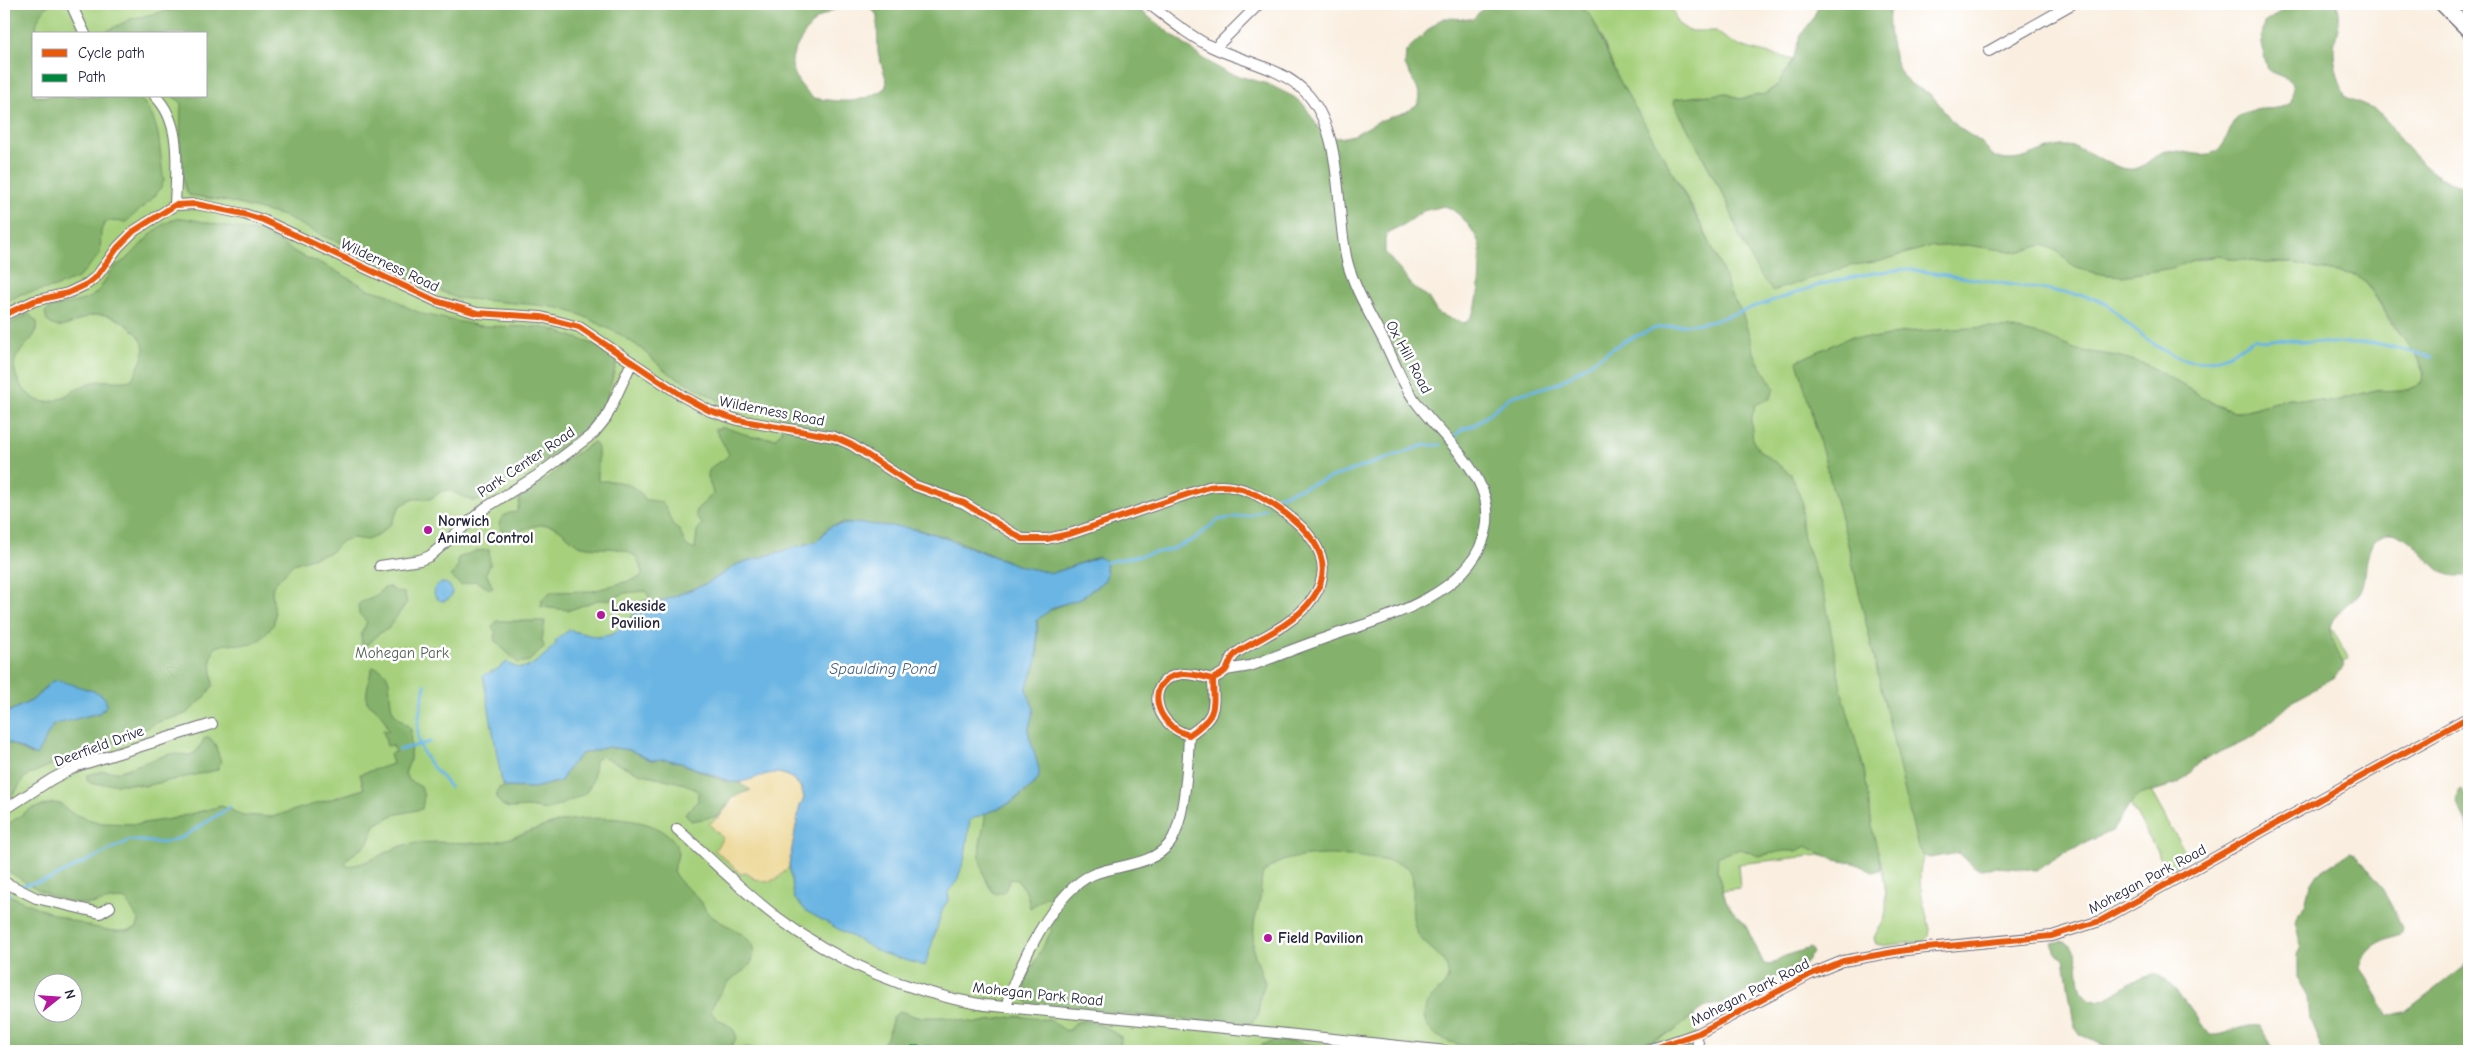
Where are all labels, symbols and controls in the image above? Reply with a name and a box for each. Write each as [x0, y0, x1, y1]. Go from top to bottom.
legend [32, 32, 208, 98]
text: Cycle path [78, 44, 145, 62]
text: Path [78, 68, 106, 86]
street label: Wilderness Road [338, 234, 442, 296]
street label: Ox Hill Road [1382, 317, 1436, 397]
street label: Wilderness Road [718, 392, 826, 430]
street label: Park Center Road [474, 423, 578, 501]
place label: Norwich Animal Control [438, 512, 533, 547]
marker: Norwich Animal Control [422, 524, 434, 536]
place label: Lakeside Pavilion [611, 597, 666, 632]
marker: Lakeside Pavilion [595, 609, 607, 621]
park label: Mohegan Park [355, 644, 450, 662]
water label: Spaulding Pond [830, 660, 937, 678]
street label: Deerfield Drive [52, 721, 147, 771]
street label: Mohegan Park Road [2085, 840, 2209, 918]
place label: Field Pavilion [1278, 929, 1363, 947]
marker: Field Pavilion [1262, 932, 1274, 944]
street label: Mohegan Park Road [1687, 954, 1813, 1030]
north arrow [32, 972, 82, 1022]
street label: Mohegan Park Road [972, 978, 1104, 1010]
text: N [60, 987, 79, 1001]

